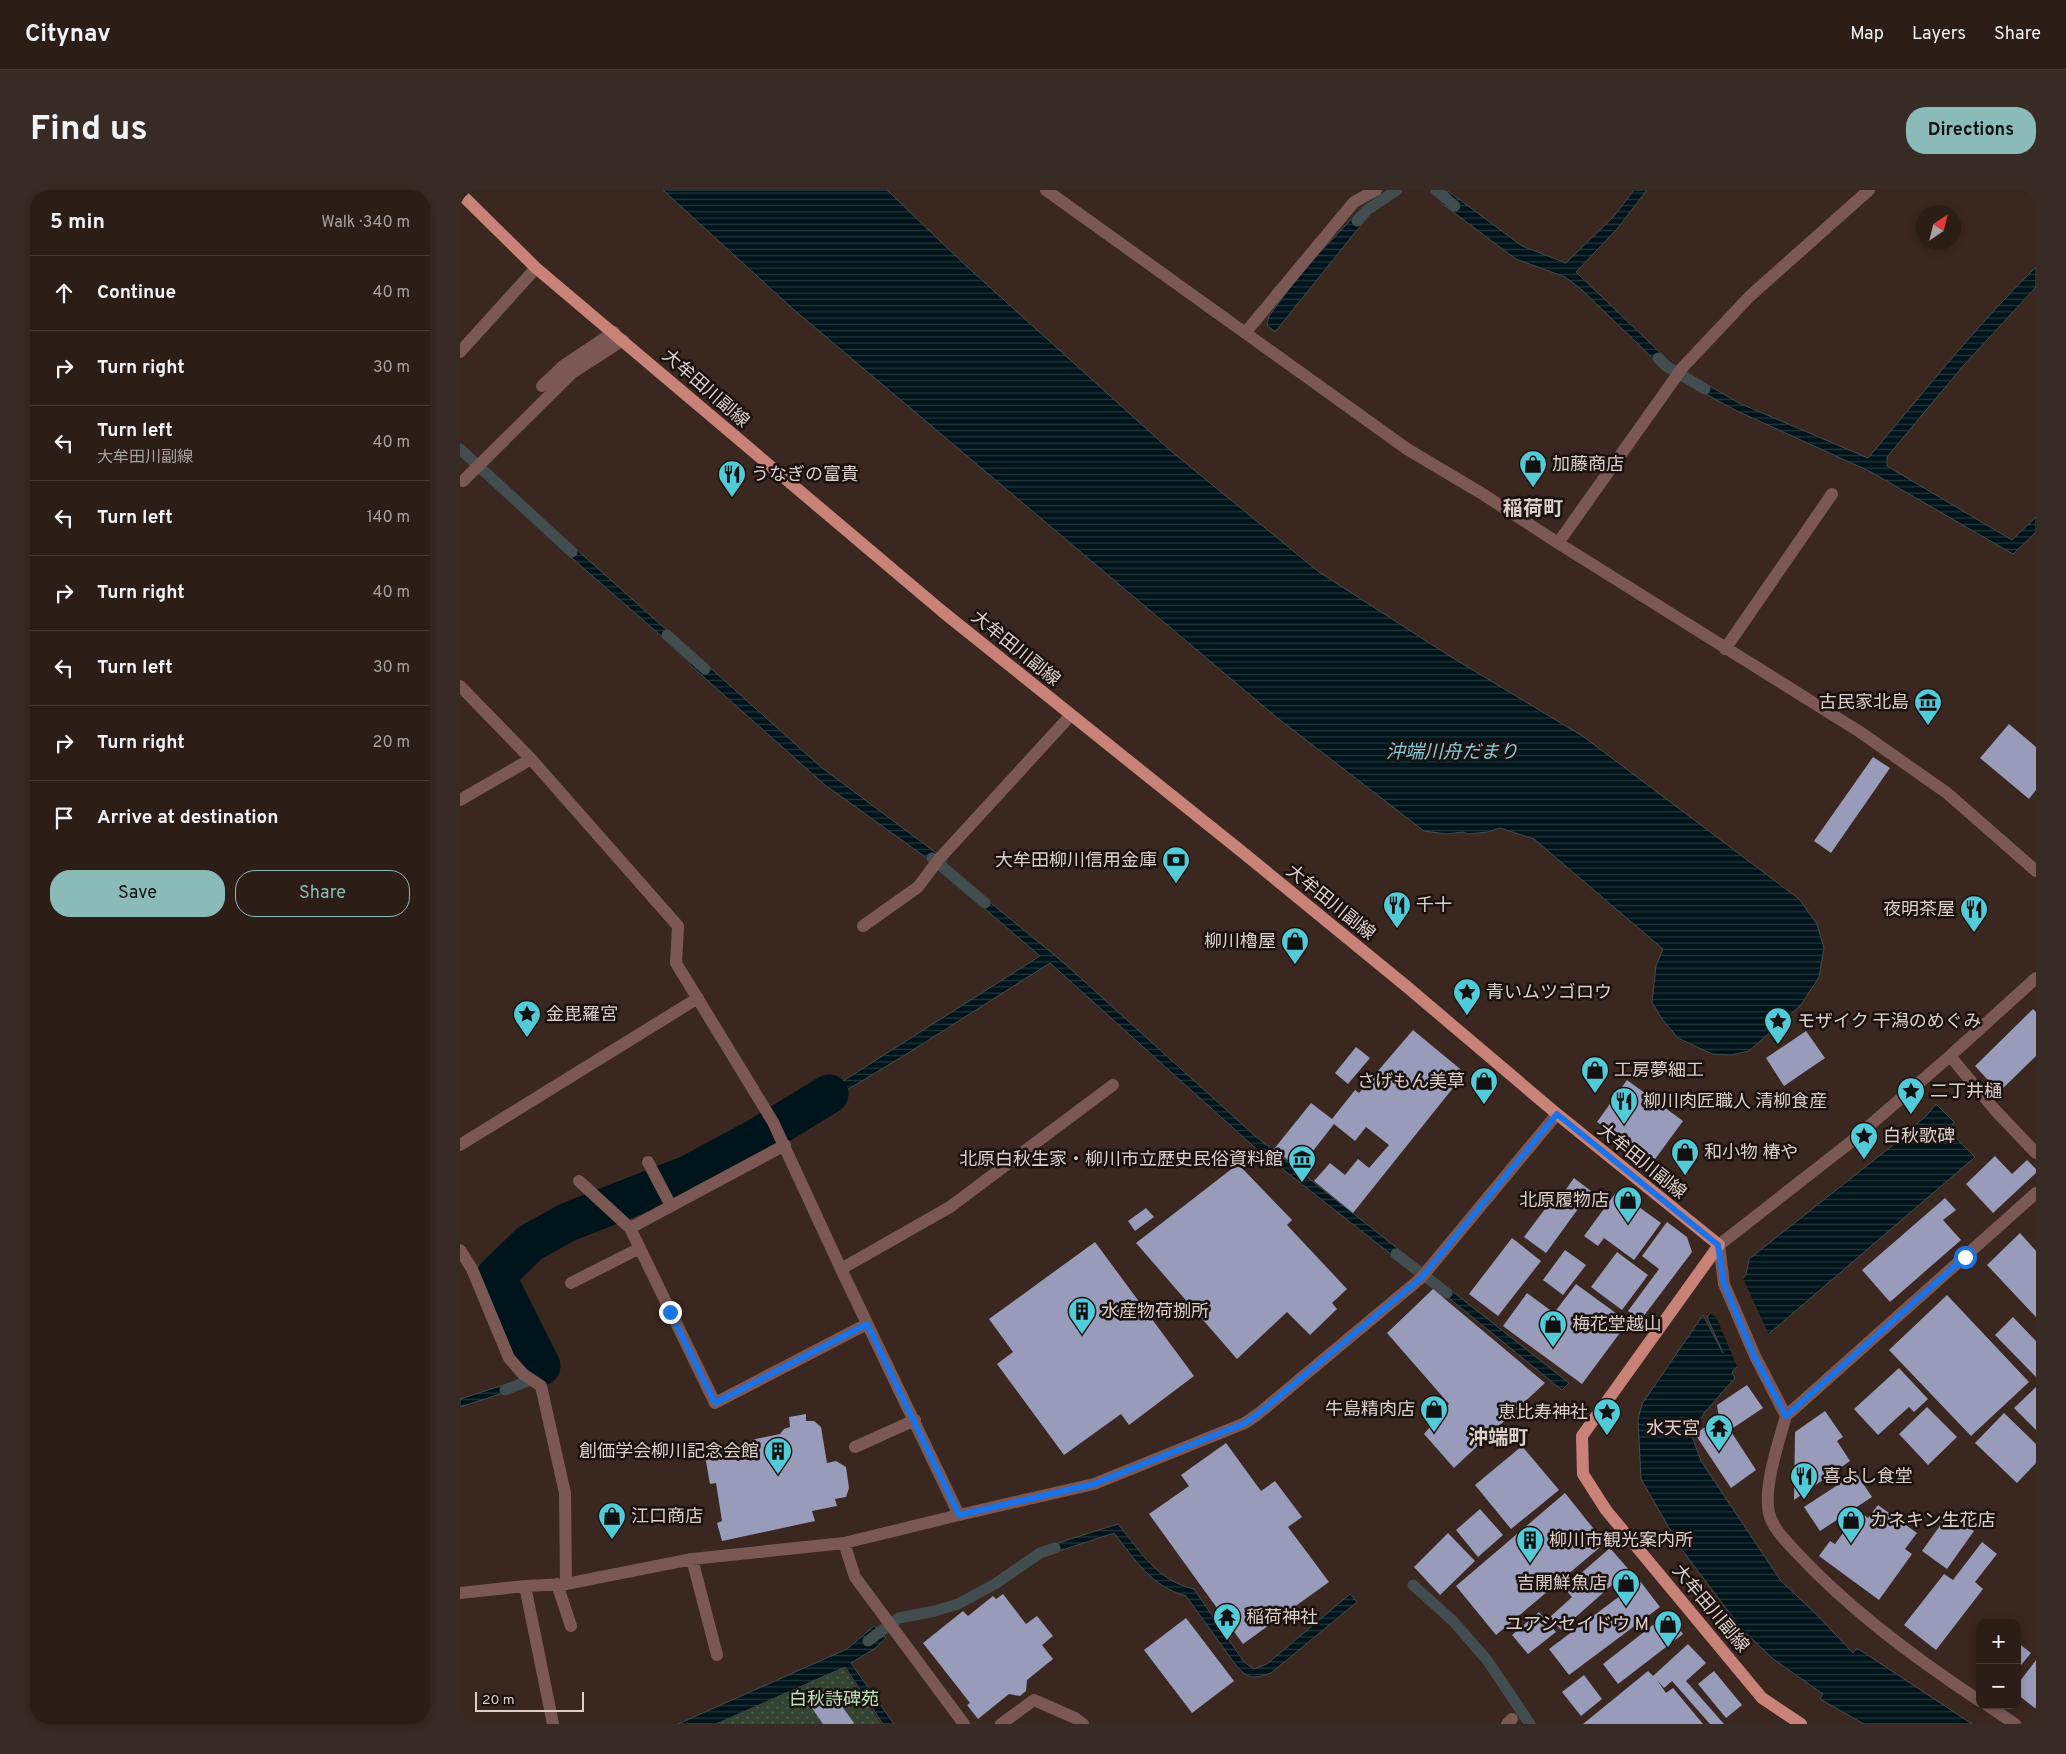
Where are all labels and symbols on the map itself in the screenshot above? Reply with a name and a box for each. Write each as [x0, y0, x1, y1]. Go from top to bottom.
north arrow [1916, 205, 1961, 250]
street label: 大牟田川副線 [657, 345, 753, 433]
shop icon: 加藤商店 [1518, 449, 1548, 488]
place label: 加藤商店 [1552, 454, 1624, 477]
restaurant icon: うなぎの富貴 [717, 459, 747, 498]
place label: うなぎの富貴 [751, 464, 859, 487]
district label: 稲荷町 [1503, 497, 1563, 523]
street label: 大牟田川副線 [966, 606, 1064, 692]
museum icon: 古民家北島 [1913, 687, 1943, 726]
place label: 古民家北島 [1819, 692, 1909, 715]
water label: 沖端川舟だまり [1386, 741, 1518, 765]
bank icon: 大牟田柳川信用金庫 [1161, 845, 1191, 884]
place label: 大牟田柳川信用金庫 [995, 850, 1157, 873]
street label: 大牟田川副線 [1281, 860, 1379, 946]
restaurant icon: 千十 [1382, 890, 1412, 929]
restaurant icon: 夜明茶屋 [1959, 894, 1989, 933]
place label: 千十 [1416, 895, 1452, 918]
place label: 夜明茶屋 [1883, 899, 1955, 922]
shop icon: 柳川櫓屋 [1280, 926, 1310, 965]
place label: 柳川櫓屋 [1204, 931, 1276, 954]
place icon: 青いムツゴロウ [1452, 977, 1482, 1016]
place label: 青いムツゴロウ [1486, 982, 1612, 1005]
place icon: 金毘羅宮 [512, 999, 542, 1038]
place label: 金毘羅宮 [546, 1004, 618, 1027]
place icon: モザイク 干潟のめぐみ [1763, 1006, 1793, 1045]
place label: モザイク 干潟のめぐみ [1797, 1011, 1981, 1034]
shop icon: 工房夢細工 [1580, 1055, 1610, 1094]
place label: 工房夢細工 [1614, 1060, 1704, 1083]
shop icon: さげもん美草 [1469, 1066, 1499, 1105]
place label: さげもん美草 [1357, 1071, 1465, 1094]
place icon: 二丁井樋 [1896, 1076, 1926, 1115]
place label: 二丁井樋 [1930, 1081, 2002, 1104]
restaurant icon: 柳川肉匠職人 清柳食産 [1609, 1086, 1639, 1125]
place label: 柳川肉匠職人 清柳食産 [1643, 1091, 1827, 1114]
street label: 大牟田川副線 [1592, 1119, 1690, 1205]
place icon: 白秋歌碑 [1849, 1121, 1879, 1160]
place label: 白秋歌碑 [1883, 1126, 1955, 1149]
shop icon: 和小物 椿や [1670, 1137, 1700, 1176]
place label: 和小物 椿や [1704, 1142, 1798, 1165]
museum icon: 北原白秋生家・柳川市立歴史民俗資料館 [1287, 1144, 1317, 1183]
place label: 北原白秋生家・柳川市立歴史民俗資料館 [959, 1149, 1283, 1172]
shop icon: 北原履物店 [1613, 1185, 1643, 1224]
place label: 北原履物店 [1519, 1190, 1609, 1213]
route start [1954, 1246, 1977, 1269]
building icon: 水産物荷捌所 [1067, 1296, 1097, 1335]
route end [659, 1301, 682, 1324]
place label: 水産物荷捌所 [1101, 1301, 1209, 1324]
shop icon: 梅花堂越山 [1538, 1309, 1568, 1348]
place label: 梅花堂越山 [1572, 1314, 1662, 1337]
shop icon: 牛島精肉店 [1419, 1394, 1449, 1433]
place icon: 恵比寿神社 [1592, 1397, 1622, 1436]
place label: 牛島精肉店 [1325, 1399, 1415, 1422]
place label: 恵比寿神社 [1498, 1402, 1588, 1425]
temple icon: 水天宮 [1704, 1413, 1734, 1452]
place label: 水天宮 [1646, 1418, 1700, 1441]
district label: 沖端町 [1468, 1426, 1528, 1452]
building icon: 創価学会柳川記念会館 [763, 1436, 793, 1475]
place label: 創価学会柳川記念会館 [579, 1441, 759, 1464]
restaurant icon: 喜よし食堂 [1789, 1461, 1819, 1500]
place label: 喜よし食堂 [1823, 1466, 1913, 1489]
shop icon: 江口商店 [597, 1501, 627, 1540]
shop icon: カネキン生花店 [1836, 1505, 1866, 1544]
place label: 江口商店 [631, 1506, 703, 1529]
place label: カネキン生花店 [1870, 1510, 1995, 1533]
building icon: 柳川市観光案内所 [1515, 1525, 1545, 1564]
place label: 柳川市観光案内所 [1549, 1530, 1693, 1553]
street label: 大牟田川副線 [1666, 1560, 1753, 1658]
shop icon: 吉開鮮魚店 [1611, 1568, 1641, 1607]
place label: 吉開鮮魚店 [1517, 1573, 1607, 1596]
temple icon: 稲荷神社 [1212, 1602, 1242, 1641]
place label: 稲荷神社 [1246, 1607, 1318, 1630]
shop icon: ユアシセイドウ M [1653, 1609, 1683, 1648]
place label: ユアシセイドウ M [1505, 1614, 1649, 1637]
scale bar [475, 1689, 584, 1712]
park label: 白秋詩碑苑 [789, 1689, 879, 1712]

